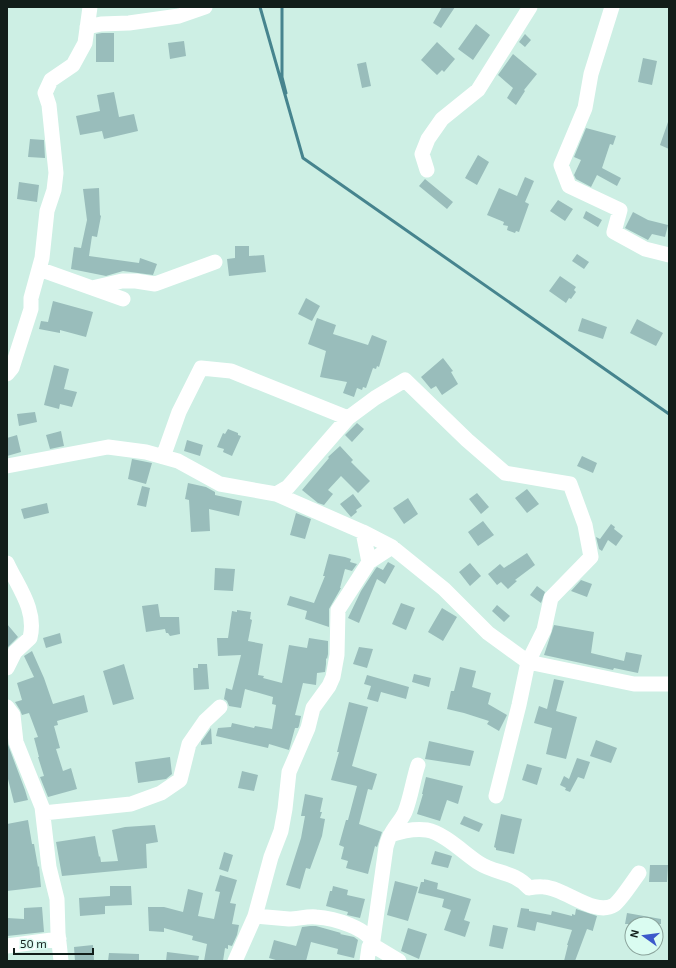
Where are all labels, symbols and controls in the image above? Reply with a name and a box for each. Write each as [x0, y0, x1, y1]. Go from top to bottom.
north arrow [624, 916, 664, 956]
text: N [627, 928, 641, 939]
scale bar [14, 930, 93, 956]
text: 50 m [20, 936, 47, 950]

